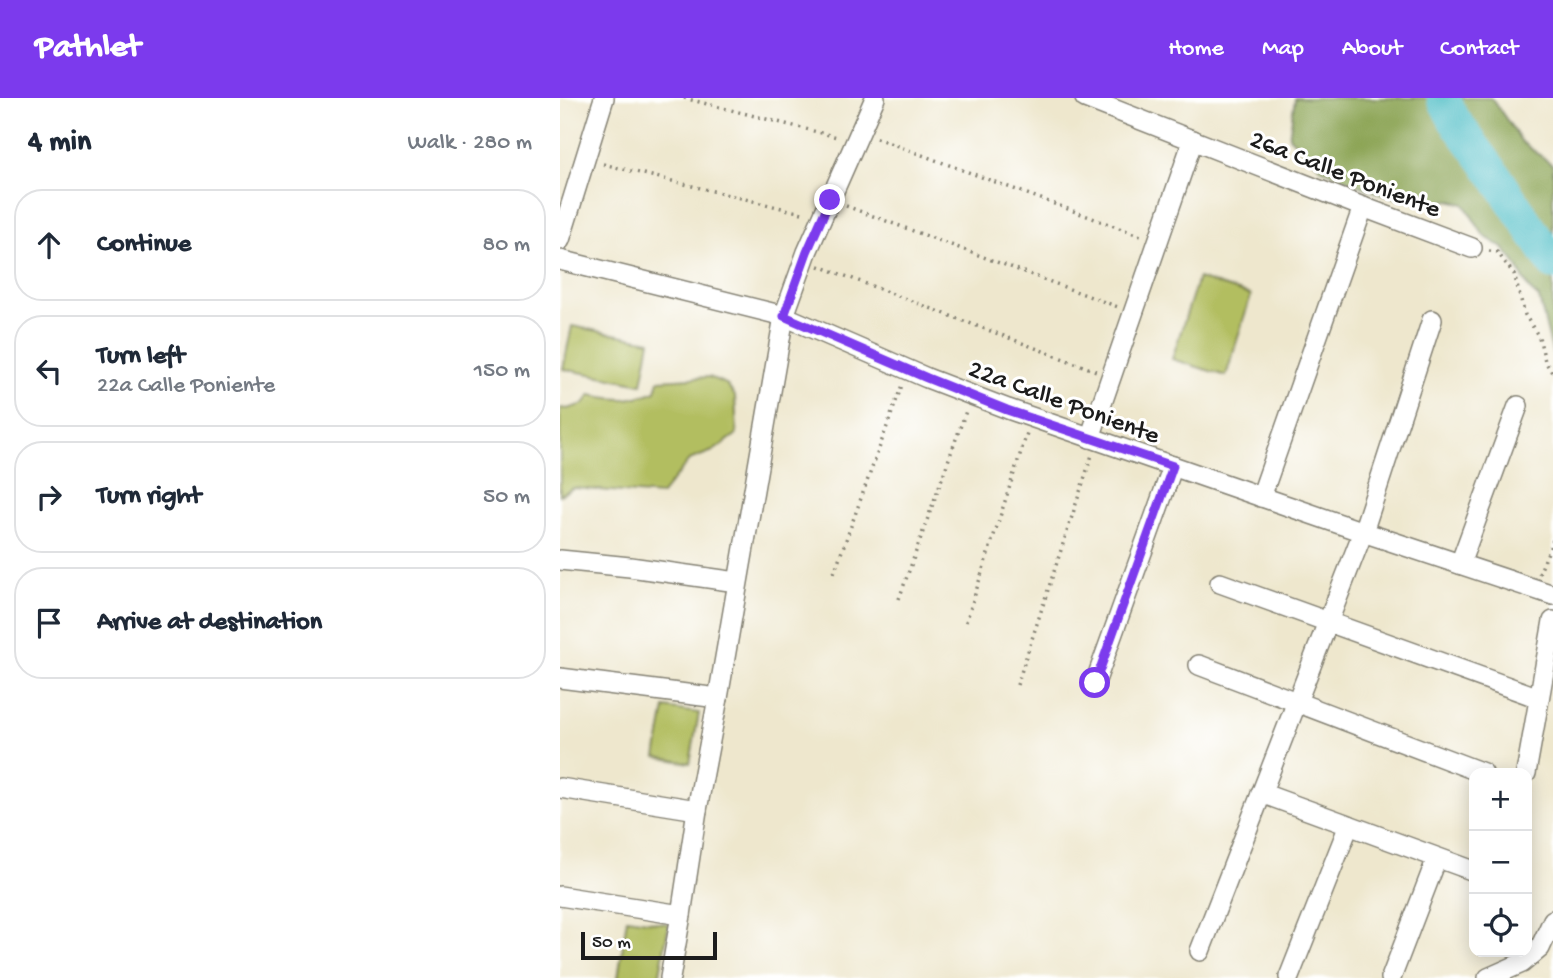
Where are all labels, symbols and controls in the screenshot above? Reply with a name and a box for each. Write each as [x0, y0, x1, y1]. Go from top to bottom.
text: Pathlet [35, 30, 141, 68]
text: Home [1168, 35, 1224, 64]
text: Map [1262, 35, 1304, 64]
text: About [1342, 35, 1402, 64]
text: Contact [1440, 35, 1518, 64]
text: 4 min [28, 126, 91, 161]
street label: 26a Calle Poniente [1245, 126, 1445, 227]
text: Walk · 280 m [408, 130, 532, 157]
route end [814, 184, 845, 215]
icon: ahead [30, 226, 68, 264]
text: Continue [97, 230, 191, 261]
text: 80 m [483, 232, 530, 259]
text: Turn left [97, 342, 185, 373]
icon: left [30, 352, 68, 390]
street label: 22a Calle Poniente [964, 355, 1164, 453]
text: 150 m [474, 358, 530, 385]
text: 22a Calle Poniente [97, 373, 275, 400]
icon: right [30, 478, 68, 516]
text: Turn right [97, 482, 201, 513]
text: 50 m [483, 484, 530, 511]
icon: arrive [30, 604, 68, 642]
text: Arrive at destination [97, 608, 322, 639]
route start [1079, 667, 1110, 698]
map controls [1469, 768, 1532, 957]
button: + [1469, 768, 1532, 831]
button: − [1469, 831, 1532, 894]
button: locate [1469, 894, 1532, 957]
scale bar [581, 929, 718, 961]
text: 50 m [592, 932, 631, 955]

